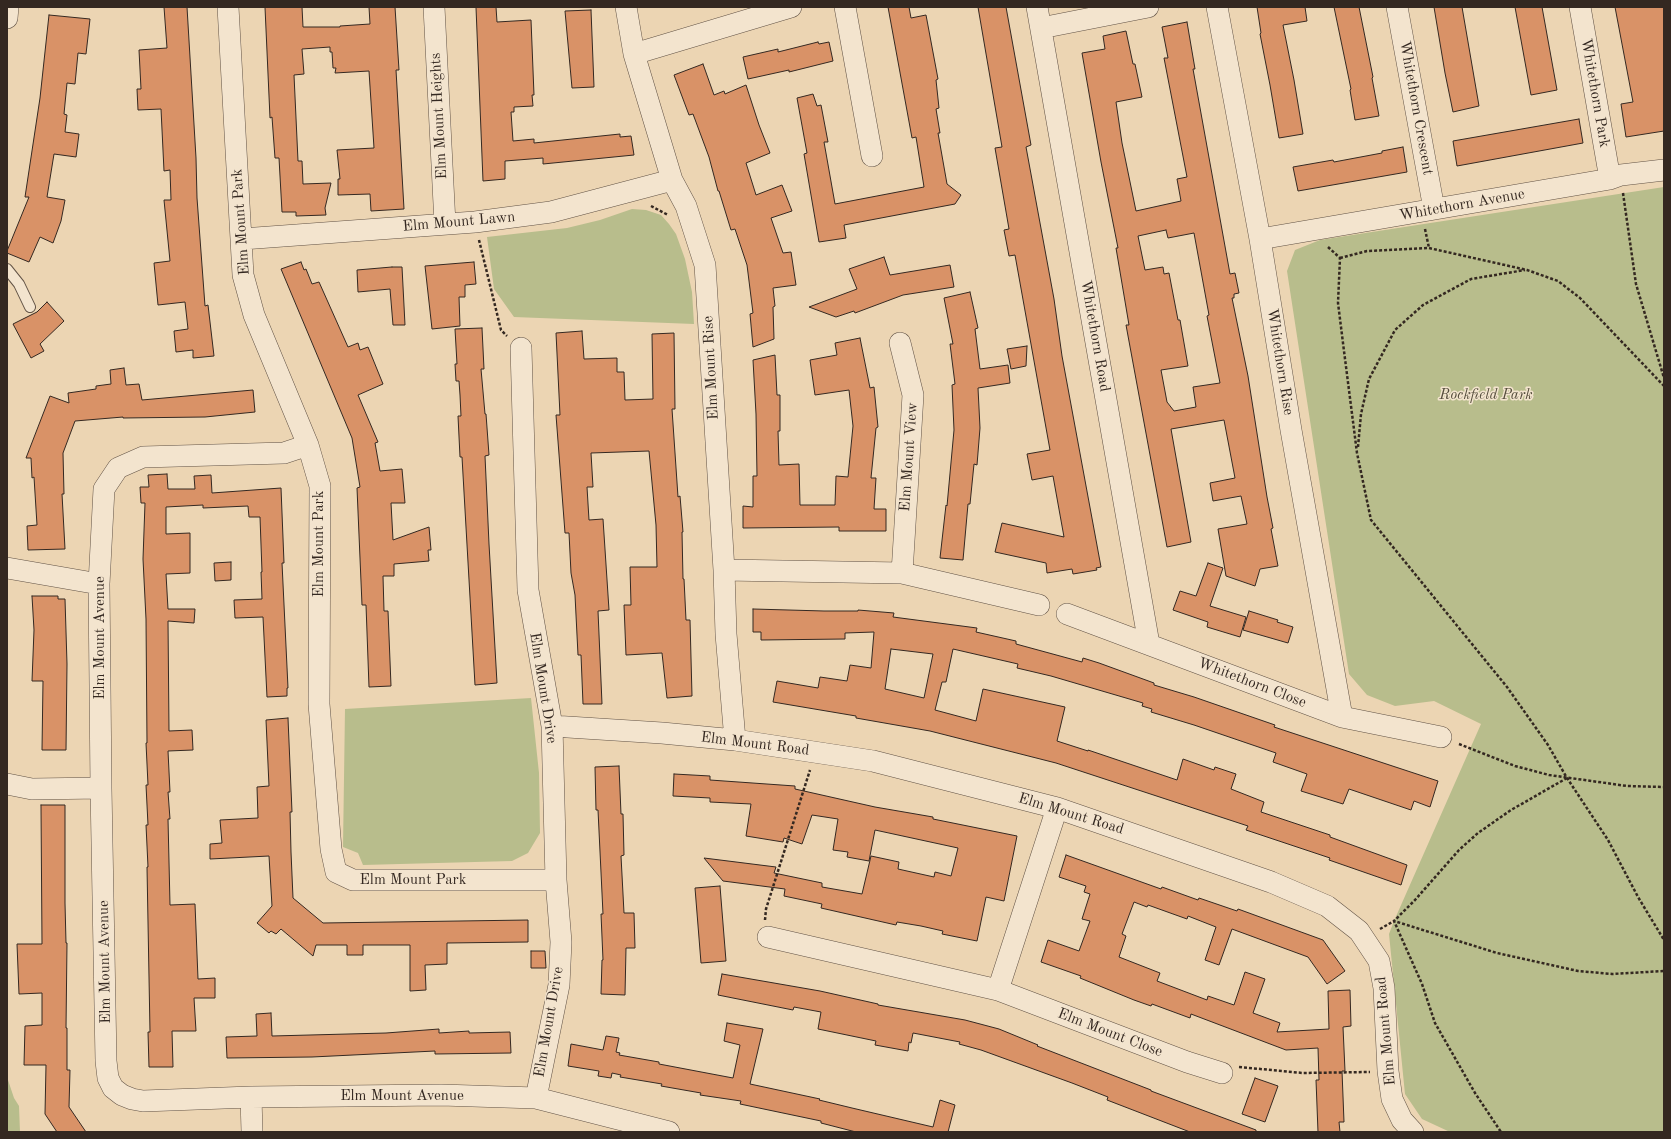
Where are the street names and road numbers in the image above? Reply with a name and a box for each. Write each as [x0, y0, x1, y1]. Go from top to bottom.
street label: Whitethorn Park [1577, 37, 1613, 149]
street label: Whitethorn Crescent [1395, 39, 1437, 177]
street label: Elm Mount Heights [427, 52, 451, 180]
street label: Elm Mount Park [228, 168, 254, 276]
street label: Whitethorn Avenue [1398, 185, 1526, 225]
street label: Elm Mount Lawn [402, 208, 516, 236]
street label: Whitethorn Road [1076, 279, 1114, 393]
street label: Whitethorn Rise [1263, 307, 1297, 417]
street label: Elm Mount Rise [699, 315, 723, 421]
street label: Elm Mount View [896, 402, 922, 512]
street label: Elm Mount Park [310, 491, 328, 597]
street label: Elm Mount Avenue [91, 576, 109, 700]
street label: Elm Mount Drive [525, 631, 561, 745]
street label: Whitethorn Close [1195, 654, 1309, 712]
street label: Elm Mount Road [700, 728, 810, 760]
street label: Elm Mount Road [1016, 789, 1126, 839]
street label: Elm Mount Park [360, 871, 466, 889]
street label: Elm Mount Avenue [95, 900, 115, 1024]
street label: Elm Mount Drive [530, 965, 568, 1079]
street label: Elm Mount Road [1372, 976, 1400, 1086]
street label: Elm Mount Close [1055, 1005, 1165, 1061]
street label: Elm Mount Avenue [340, 1087, 464, 1105]

